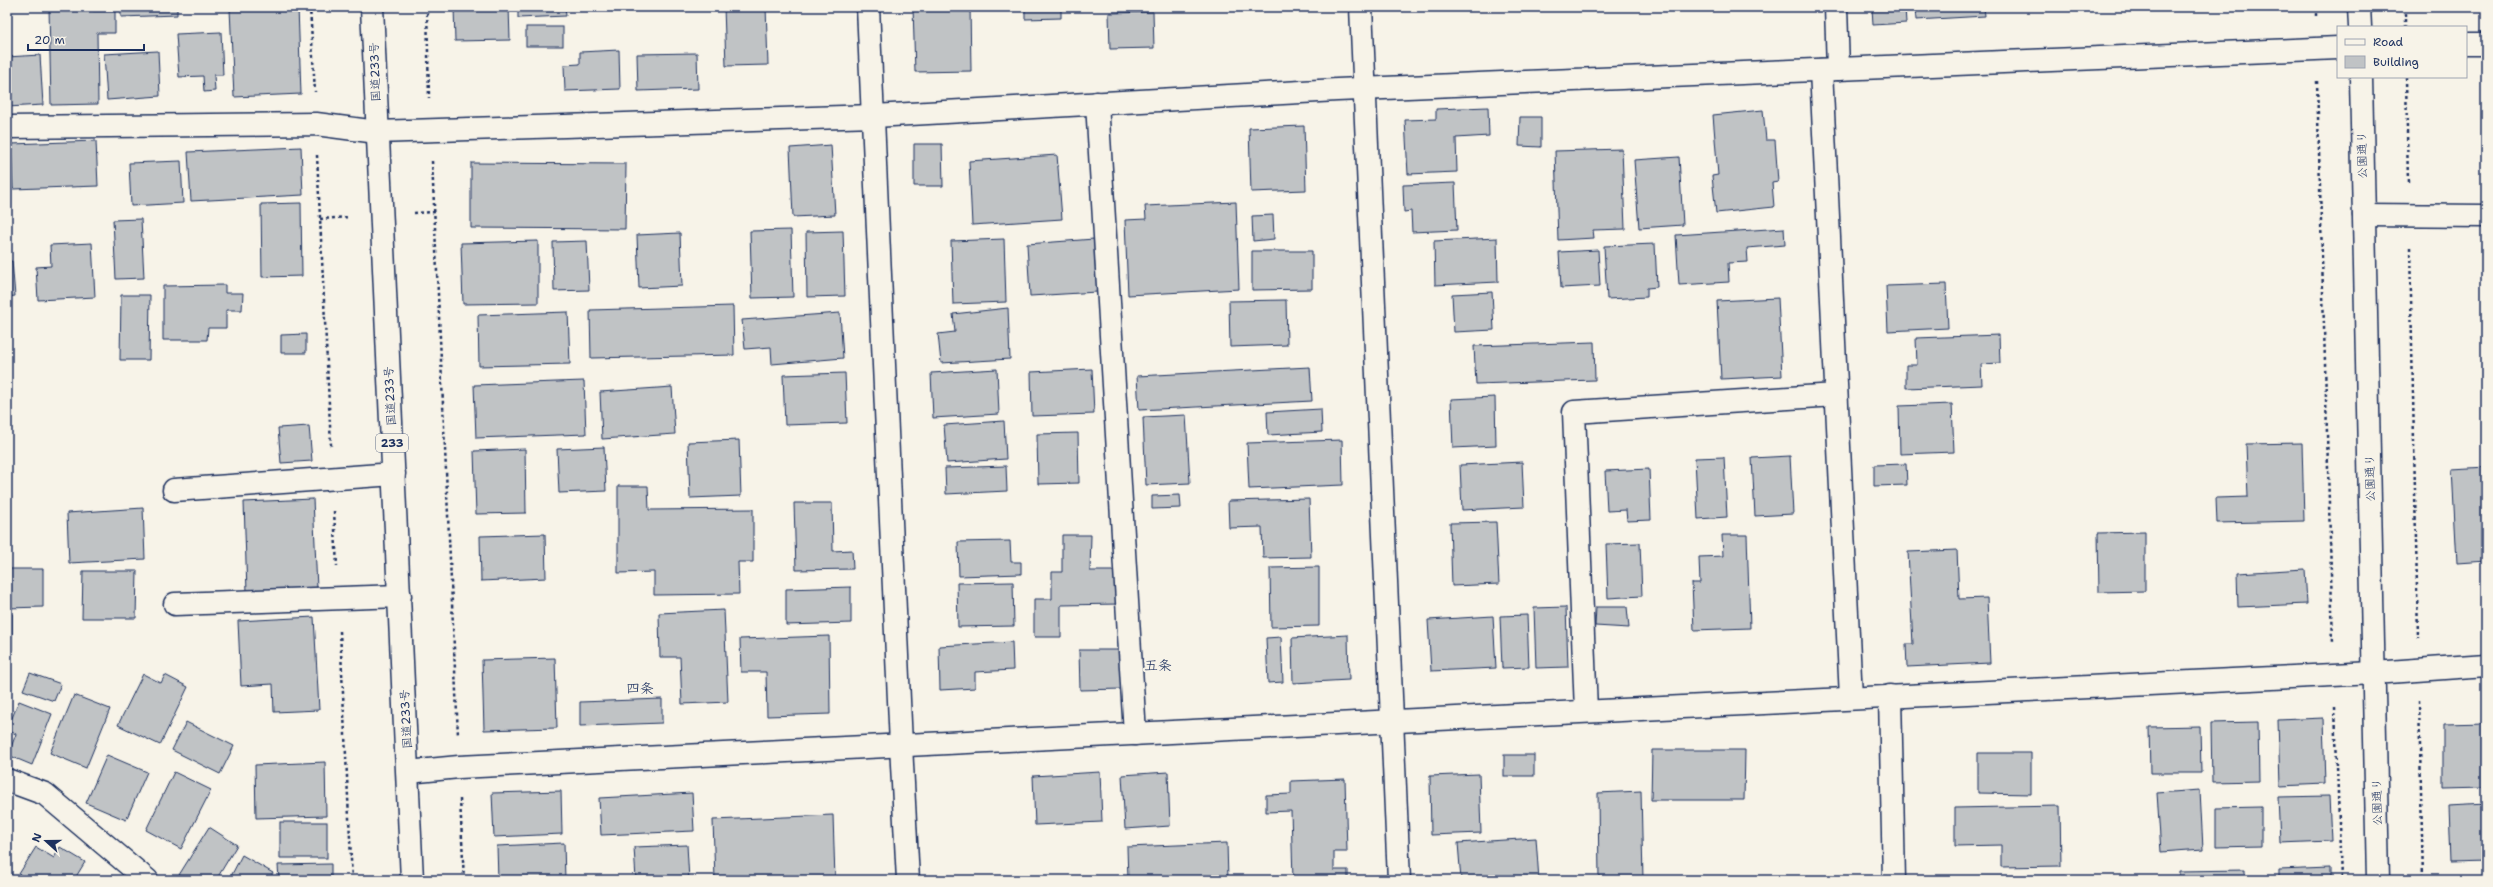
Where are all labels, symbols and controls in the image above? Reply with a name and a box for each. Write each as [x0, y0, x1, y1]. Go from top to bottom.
scale bar [28, 26, 144, 52]
legend [2337, 26, 2467, 78]
text: 20 m [34, 32, 65, 48]
text: Road [2373, 34, 2404, 50]
street label: 国道233号 [366, 42, 384, 102]
text: Building [2373, 54, 2419, 70]
street label: 公園通り [2354, 131, 2370, 179]
street label: 国道233号 [380, 366, 400, 426]
road number: 233 [376, 434, 408, 452]
street label: 公園通り [2362, 454, 2378, 502]
district label: 五条 [1144, 656, 1172, 674]
district label: 四条 [626, 679, 654, 697]
street label: 国道233号 [396, 689, 416, 749]
street label: 公園通り [2369, 778, 2385, 826]
north arrow [26, 821, 66, 861]
text: N [29, 831, 46, 844]

